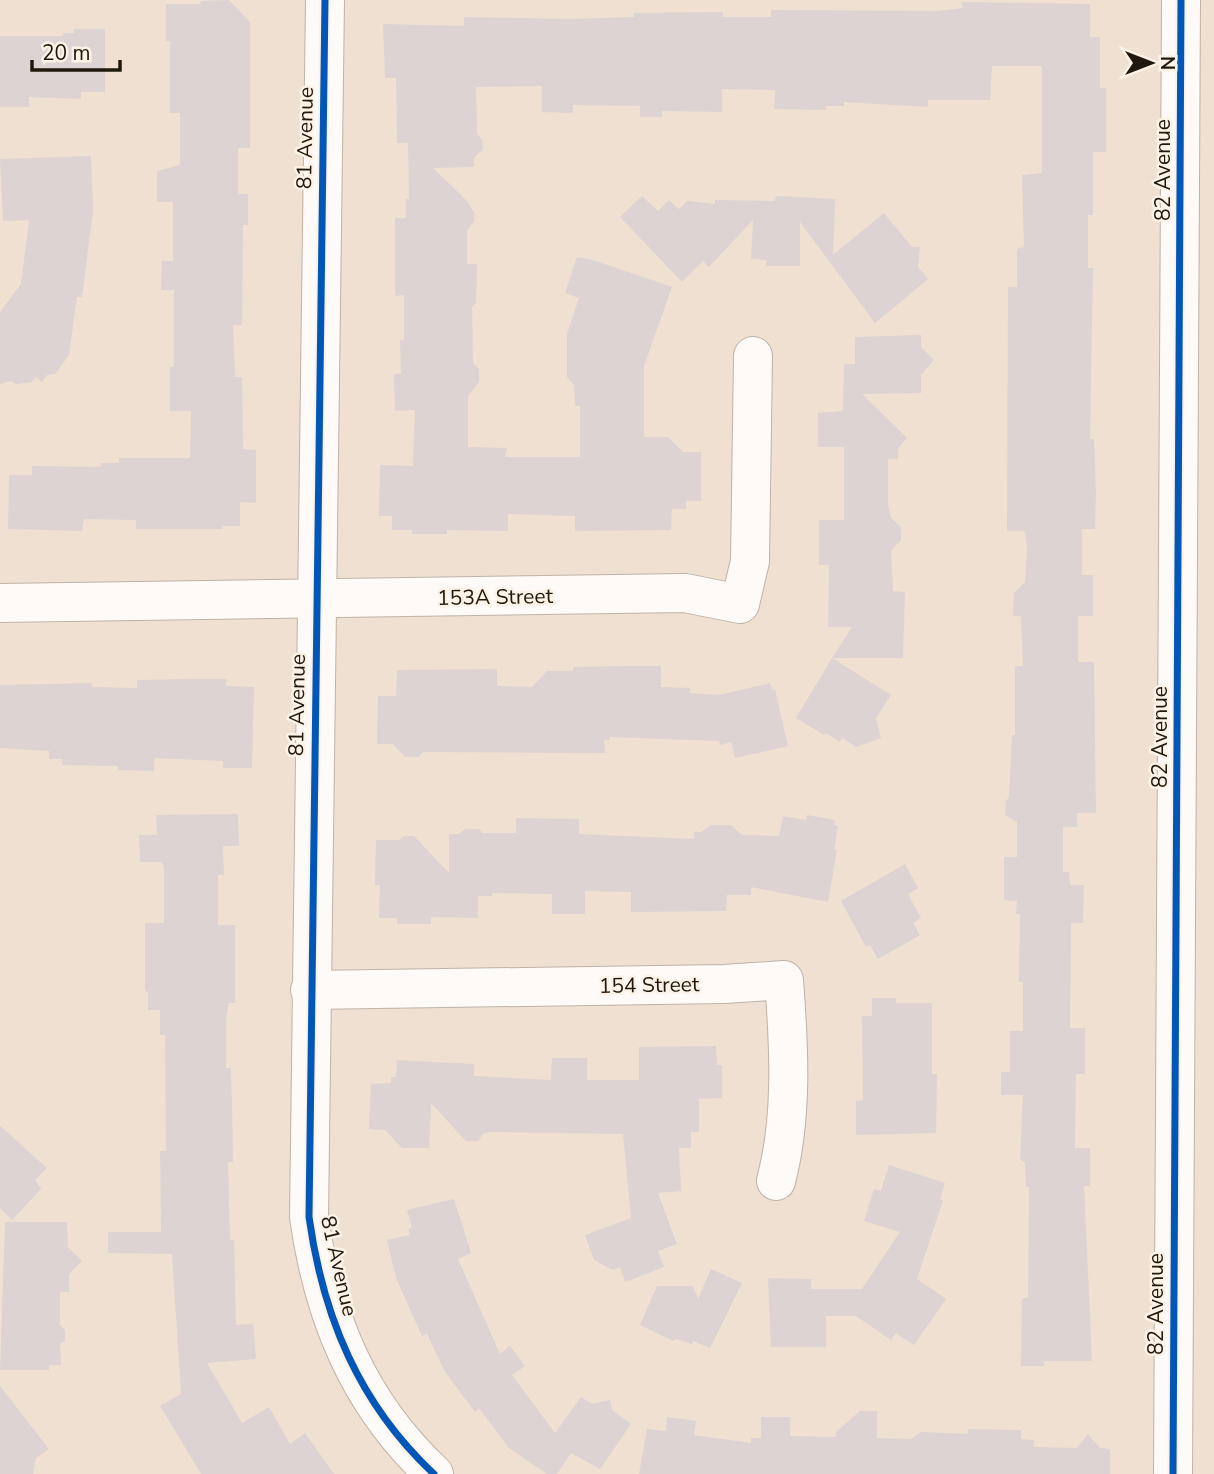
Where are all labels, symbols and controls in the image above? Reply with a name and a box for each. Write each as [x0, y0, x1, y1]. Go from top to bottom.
scale bar [32, 28, 119, 72]
north arrow [1116, 28, 1186, 98]
text: 20 m [42, 39, 91, 67]
text: N [1154, 56, 1180, 70]
street label: 81 Avenue [290, 87, 320, 189]
street label: 82 Avenue [1149, 119, 1177, 221]
street label: 153A Street [437, 582, 554, 612]
street label: 81 Avenue [282, 654, 312, 756]
street label: 82 Avenue [1146, 686, 1174, 788]
street label: 154 Street [599, 970, 700, 1000]
street label: 81 Avenue [314, 1213, 364, 1319]
street label: 82 Avenue [1142, 1253, 1170, 1355]

